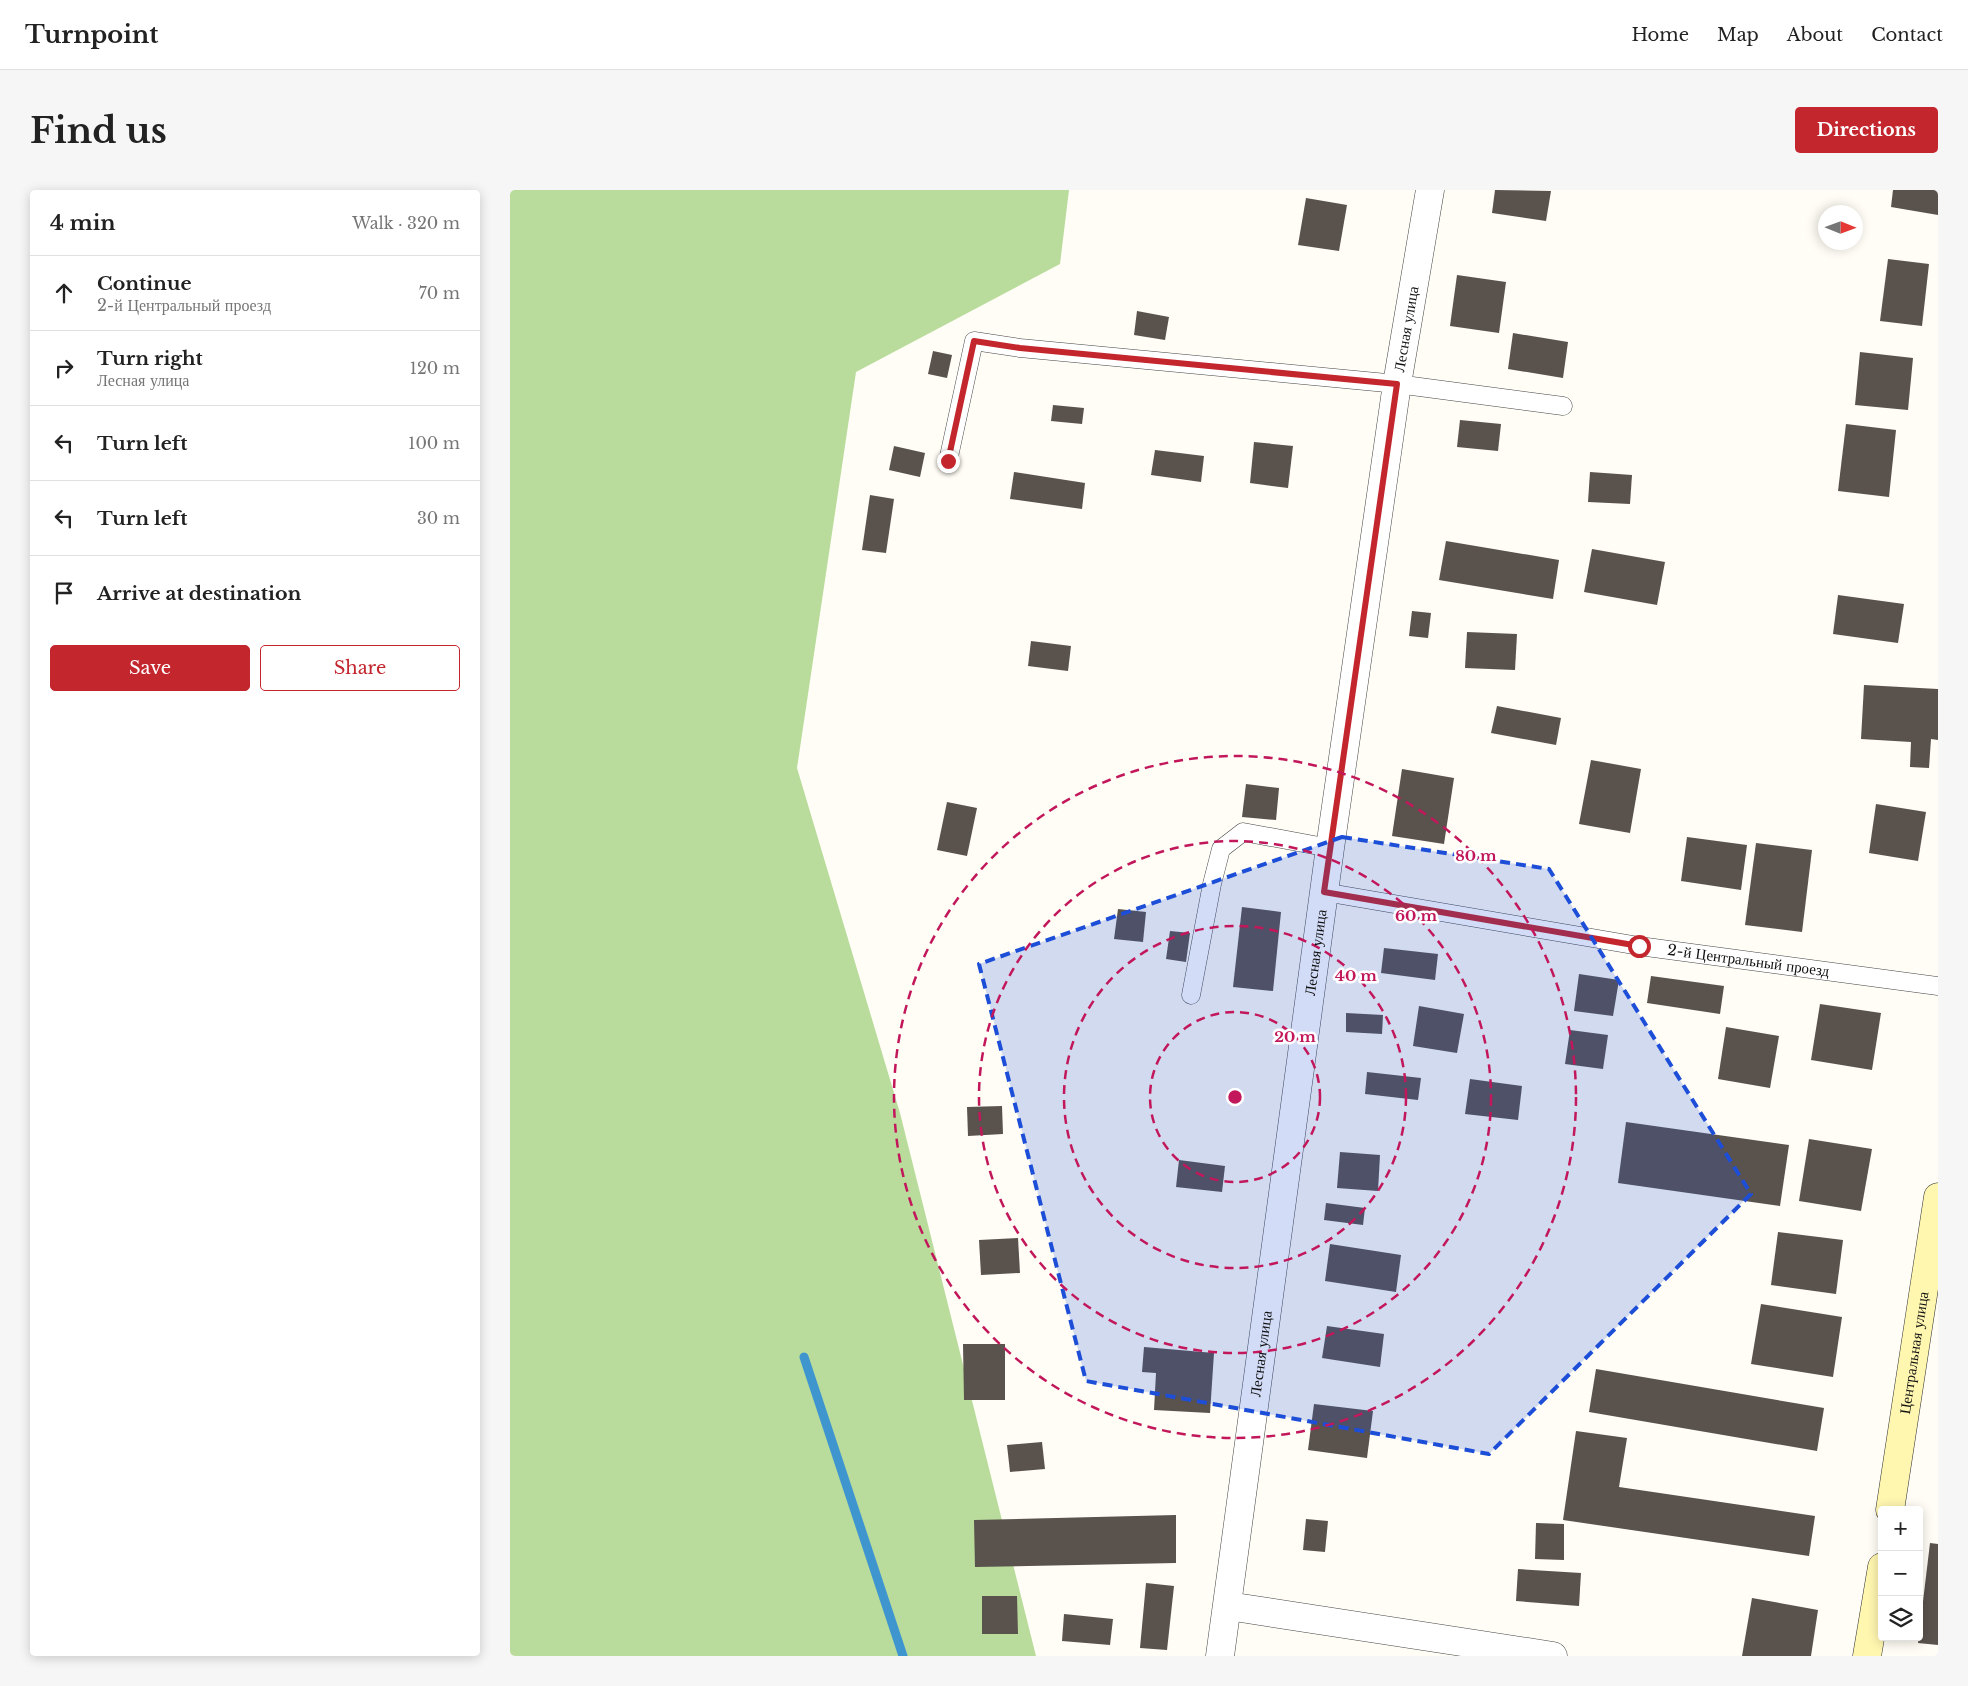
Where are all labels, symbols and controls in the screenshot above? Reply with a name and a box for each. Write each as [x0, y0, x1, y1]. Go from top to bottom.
text: Turnpoint [25, 20, 158, 49]
text: Home [1631, 24, 1689, 46]
text: Map [1717, 24, 1759, 46]
text: About [1787, 24, 1843, 46]
text: Contact [1871, 24, 1943, 46]
button: Directions [1795, 107, 1938, 153]
text: Find us [30, 109, 167, 152]
north arrow [1818, 205, 1863, 250]
text: 4 min [50, 210, 116, 236]
text: Walk · 320 m [352, 213, 460, 233]
text: Continue [97, 272, 192, 295]
icon: ahead [50, 279, 78, 307]
text: 70 m [419, 283, 460, 303]
street label: Лесная улица [1389, 284, 1423, 373]
text: 2-й Центральный проезд [97, 295, 271, 315]
text: Turn right [97, 347, 203, 370]
icon: right [50, 354, 78, 382]
text: 120 m [410, 358, 460, 378]
text: Лесная улица [97, 370, 189, 390]
icon: left [50, 429, 78, 457]
text: Turn left [97, 432, 188, 455]
text: 100 m [408, 433, 460, 453]
route end [937, 450, 960, 473]
icon: left [50, 504, 78, 532]
text: Turn left [97, 507, 188, 530]
text: 30 m [417, 508, 460, 528]
icon: arrive [50, 579, 78, 607]
text: Arrive at destination [97, 582, 301, 605]
button: Save [50, 645, 250, 691]
button: Share [260, 645, 460, 691]
text: 80 m [1455, 846, 1497, 865]
text: 60 m [1395, 906, 1437, 925]
street label: Лесная улица [1300, 908, 1331, 997]
route start [1628, 935, 1651, 958]
street label: 2-й Центральный проезд [1666, 940, 1831, 980]
text: 40 m [1335, 966, 1377, 985]
text: 20 m [1274, 1027, 1316, 1046]
centre of rings [1226, 1088, 1244, 1106]
street label: Центральная улица [1895, 1290, 1932, 1415]
street label: Лесная улица [1245, 1309, 1276, 1398]
map controls [1878, 1506, 1923, 1641]
button: + [1878, 1506, 1923, 1551]
button: − [1878, 1551, 1923, 1596]
button: layers [1878, 1596, 1923, 1641]

